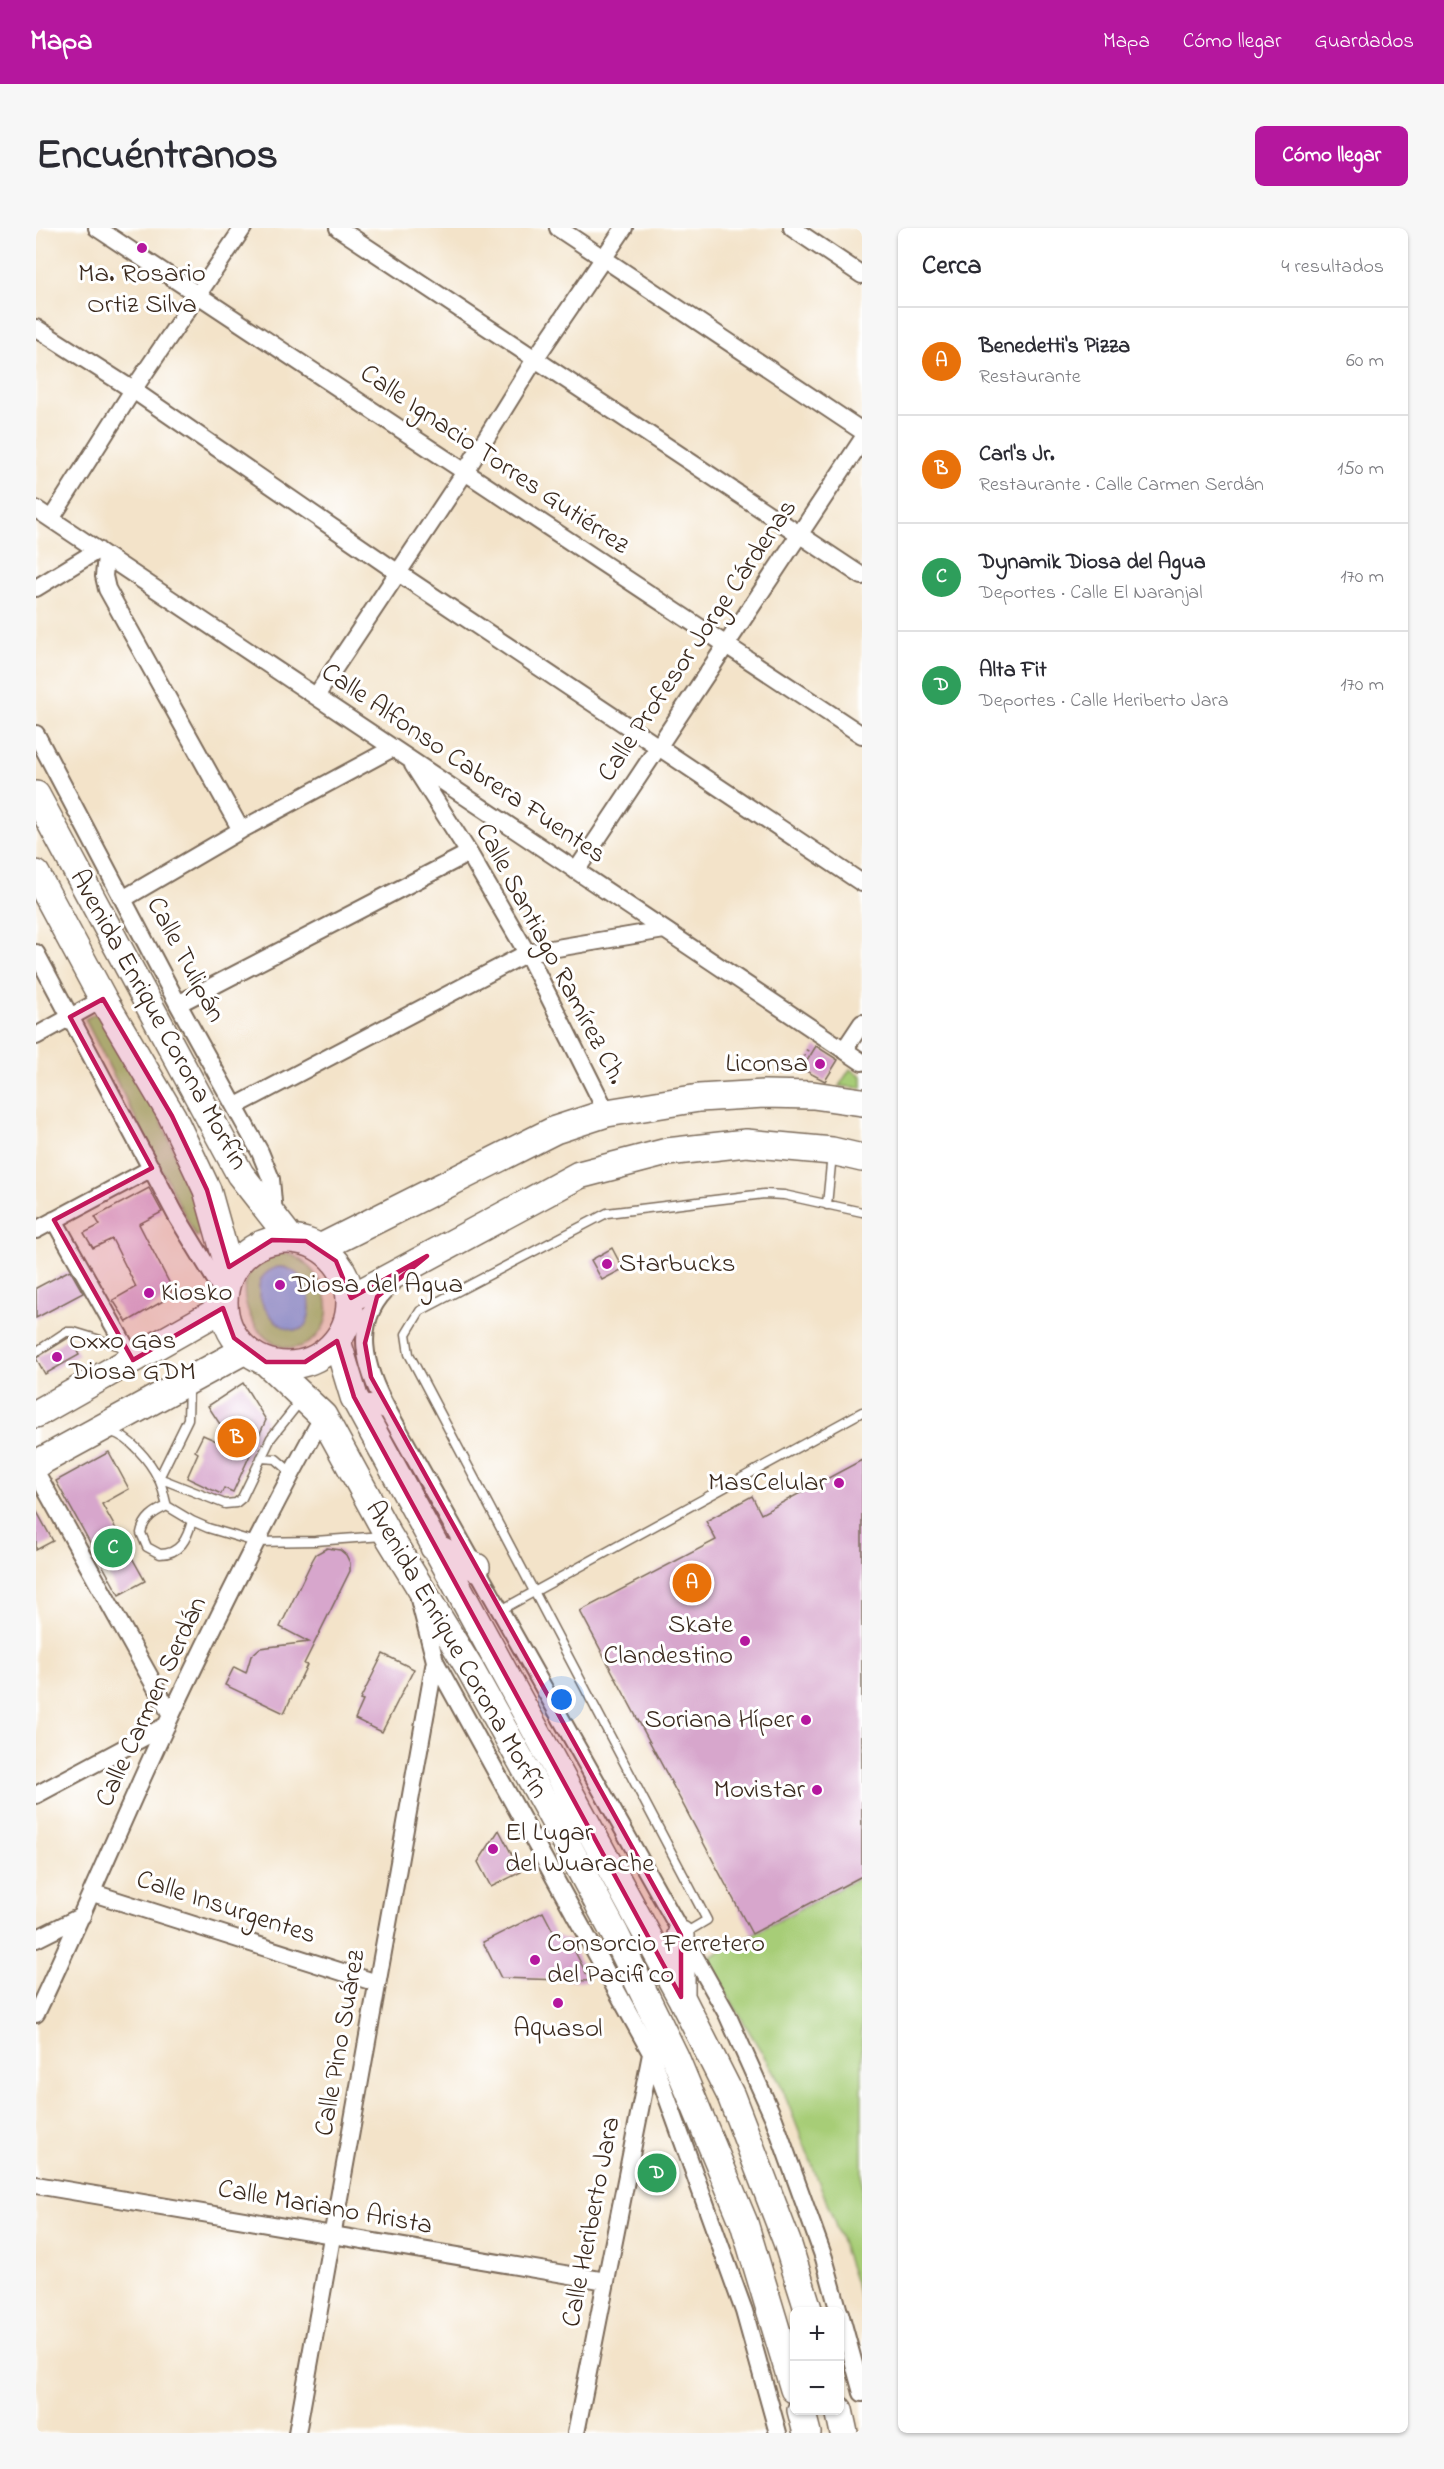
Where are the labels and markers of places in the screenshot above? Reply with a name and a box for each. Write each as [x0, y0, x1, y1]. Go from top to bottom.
marker: Ma. Rosario Ortiz Silva [135, 241, 149, 255]
place label: Ma. Rosario Ortiz Silva [78, 255, 206, 325]
place label: Liconsa [725, 1045, 808, 1084]
marker: Liconsa [813, 1057, 827, 1071]
place label: Starbucks [619, 1245, 736, 1284]
marker: Starbucks [600, 1257, 614, 1271]
place label: Diosa del Agua [291, 1266, 463, 1305]
place label: Kiosko [161, 1274, 233, 1313]
marker: Diosa del Agua [273, 1278, 287, 1292]
marker: Kiosko [142, 1286, 156, 1300]
place label: Oxxo Gas Diosa GDM [68, 1322, 196, 1392]
marker: Oxxo Gas Diosa GDM [50, 1350, 64, 1364]
pin: B [218, 1416, 256, 1460]
place label: MasCelular [708, 1464, 828, 1503]
marker: MasCelular [832, 1476, 846, 1490]
pin: C [94, 1526, 133, 1570]
pin: A [672, 1560, 712, 1606]
place label: Skate Clandestino [603, 1606, 734, 1676]
marker: Skate Clandestino [738, 1634, 752, 1648]
place label: Soriana Híper [644, 1701, 795, 1740]
marker: Soriana Híper [799, 1713, 813, 1727]
place label: Movistar [714, 1771, 806, 1810]
marker: Movistar [810, 1783, 824, 1797]
place label: El Lugar del Wuarache [505, 1814, 655, 1884]
marker: El Lugar del Wuarache [486, 1842, 500, 1856]
place label: Consorcio Ferretero del Pacifico [547, 1925, 765, 1995]
marker: Consorcio Ferretero del Pacifico [528, 1953, 542, 1967]
marker: Aquasol [551, 1996, 565, 2010]
place label: Aquasol [513, 2010, 603, 2049]
pin: D [638, 2150, 676, 2196]

